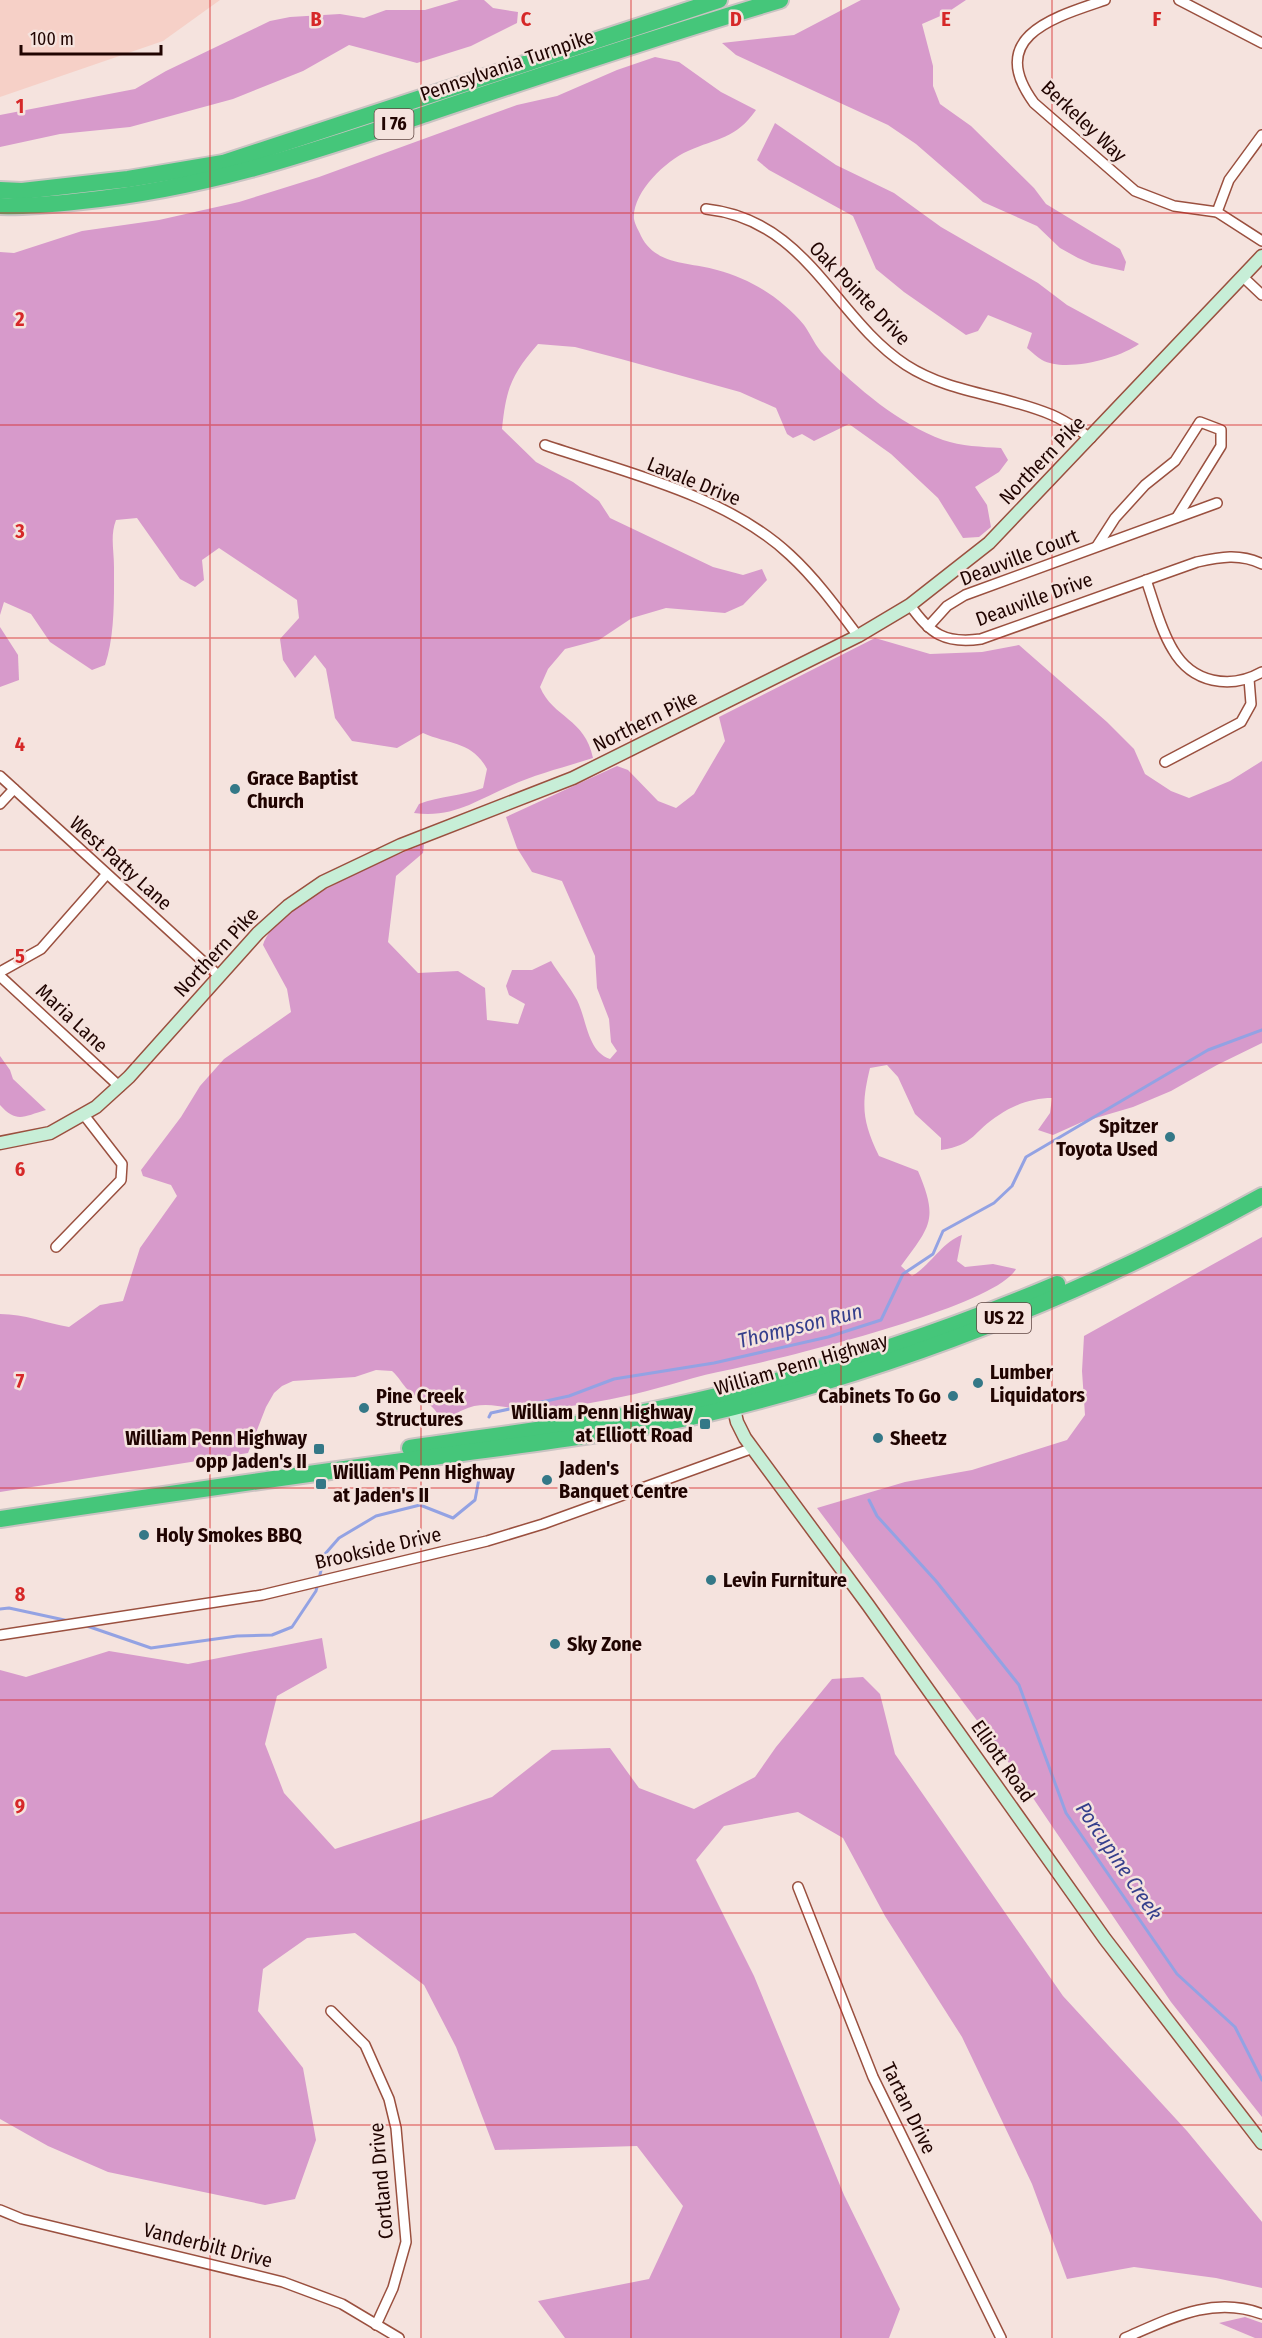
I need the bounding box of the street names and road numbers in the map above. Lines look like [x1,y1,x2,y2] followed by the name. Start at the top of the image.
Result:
[417,24,597,106] street label: Pennsylvania Turnpike
[1036,75,1132,167] street label: Berkeley Way
[374,109,414,139] road number: I 76
[804,236,916,350] street label: Oak Pointe Drive
[994,411,1090,509] street label: Northern Pike
[644,451,744,511] street label: Lavale Drive
[956,523,1082,591] street label: Deauville Court
[972,567,1096,631] street label: Deauville Drive
[589,685,701,757] street label: Northern Pike
[65,811,177,915] street label: West Patty Lane
[169,902,263,1002] street label: Northern Pike
[31,979,113,1057] street label: Maria Lane
[977,1303,1031,1333] road number: US 22
[711,1328,891,1400] street label: William Penn Highway
[313,1522,443,1574] street label: Brookside Drive
[966,1715,1040,1807] street label: Elliott Road
[877,2058,941,2158] street label: Tartan Drive
[364,2122,398,2240] street label: Cortland Drive
[141,2217,275,2273] street label: Vanderbilt Drive

